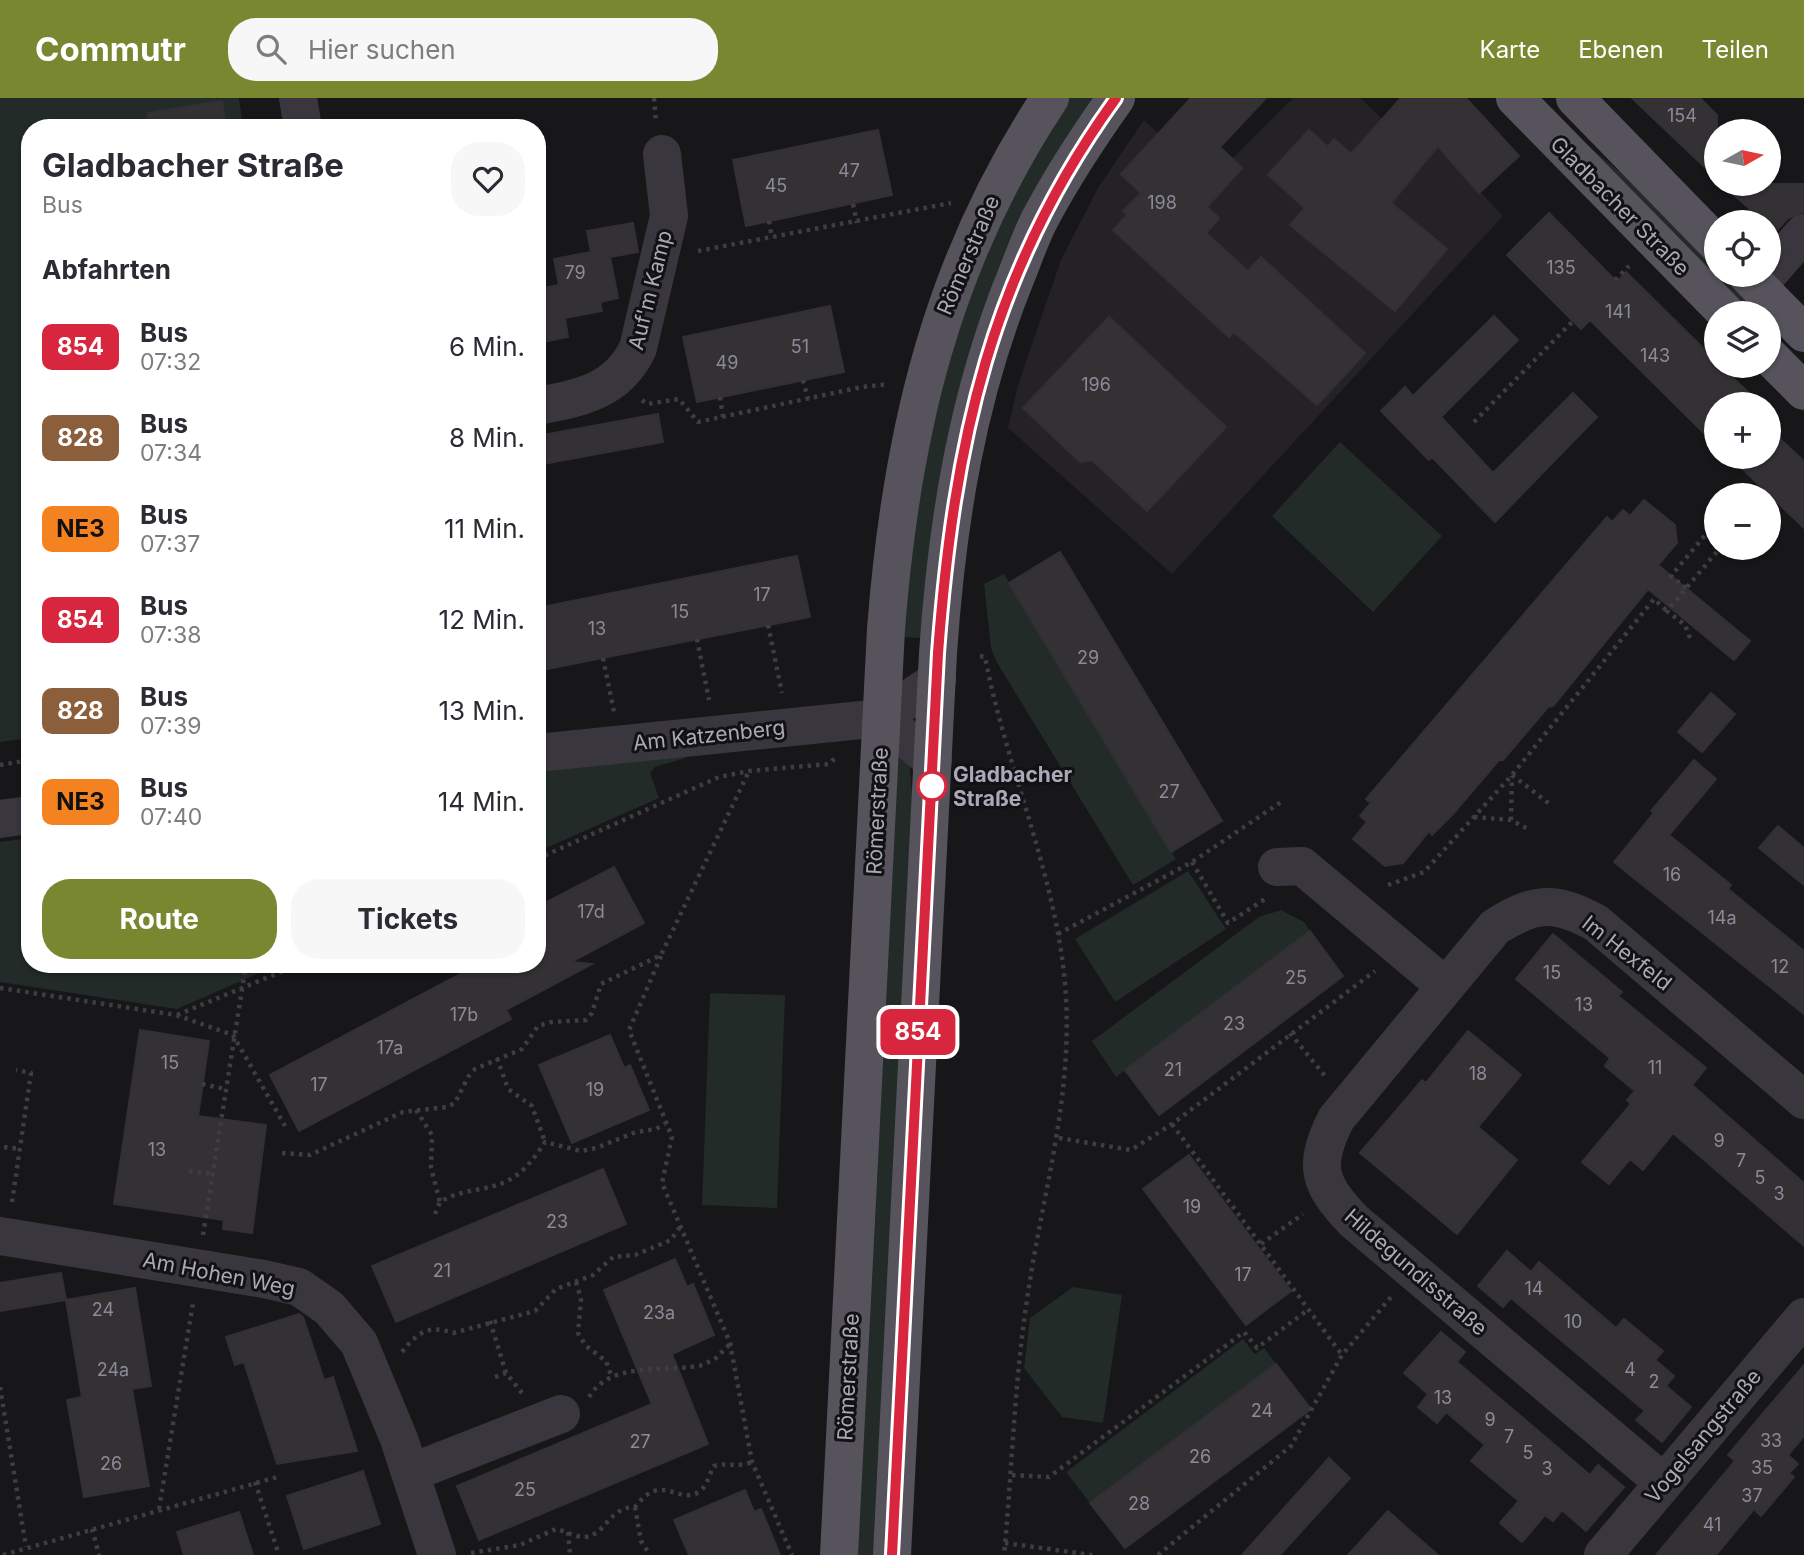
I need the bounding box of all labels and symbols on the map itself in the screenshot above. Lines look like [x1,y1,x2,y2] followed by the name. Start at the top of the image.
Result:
[1667,105,1697,126] house number: 154
[1704,119,1782,196] north arrow
[1545,131,1695,281] street label: Gladbacher Straße
[838,160,860,181] house number: 47
[765,175,787,196] house number: 45
[932,192,1004,318] street label: Römerstraße
[1147,192,1177,213] house number: 198
[623,228,677,352] street label: Auf'm Kamp
[1546,257,1576,278] house number: 135
[564,262,586,283] house number: 79
[1605,301,1631,322] house number: 141
[791,336,809,357] house number: 51
[1640,345,1670,366] house number: 143
[716,352,738,373] house number: 49
[1081,374,1111,395] house number: 196
[753,584,771,605] house number: 17
[671,601,689,622] house number: 15
[588,618,606,639] house number: 13
[1077,647,1099,668] house number: 29
[632,715,786,755] street label: Am Katzenberg
[861,747,893,875] street label: Römerstraße
[953,762,1072,811] place label: Gladbacher Straße
[917,771,947,801] marker: Gladbacher Straße
[1158,781,1180,802] house number: 27
[1663,864,1681,885] house number: 16
[577,901,605,922] house number: 17d
[1707,907,1737,928] house number: 14a
[1577,910,1677,996] street label: Im Hexfeld
[1771,956,1789,977] house number: 12
[1543,962,1561,983] house number: 15
[1285,967,1307,988] house number: 25
[1575,994,1593,1015] house number: 13
[450,1004,478,1025] house number: 17b
[878,1009,958,1055] line badge: 854
[1223,1013,1245,1034] house number: 23
[377,1037,403,1058] house number: 17a
[161,1052,179,1073] house number: 15
[1648,1057,1662,1078] house number: 11
[1164,1059,1182,1080] house number: 21
[1469,1063,1487,1084] house number: 18
[310,1074,328,1095] house number: 17
[586,1079,604,1100] house number: 19
[1713,1130,1725,1151] house number: 9
[148,1139,166,1160] house number: 13
[1736,1150,1746,1171] house number: 7
[1755,1167,1765,1188] house number: 5
[1773,1183,1785,1204] house number: 3
[1183,1196,1201,1217] house number: 19
[1340,1203,1492,1341] street label: Hildegundisstraße
[546,1211,568,1232] house number: 23
[141,1247,297,1301] street label: Am Hohen Weg
[433,1260,451,1281] house number: 21
[1234,1264,1252,1285] house number: 17
[1525,1278,1543,1299] house number: 14
[92,1299,114,1320] house number: 24
[643,1302,675,1323] house number: 23a
[1564,1311,1582,1332] house number: 10
[832,1313,864,1441] street label: Römerstraße
[97,1359,129,1380] house number: 24a
[1624,1359,1636,1380] house number: 4
[1640,1364,1766,1508] street label: Vogelsangstraße
[1649,1371,1659,1392] house number: 2
[1434,1387,1452,1408] house number: 13
[1251,1400,1273,1421] house number: 24
[1484,1409,1496,1430] house number: 9
[1504,1426,1514,1447] house number: 7
[1760,1430,1782,1451] house number: 33
[629,1431,651,1452] house number: 27
[1523,1442,1533,1463] house number: 5
[1189,1446,1211,1467] house number: 26
[100,1453,122,1474] house number: 26
[1751,1457,1773,1478] house number: 35
[1541,1458,1553,1479] house number: 3
[514,1479,536,1500] house number: 25
[1741,1485,1763,1506] house number: 37
[1128,1493,1150,1514] house number: 28
[1703,1514,1721,1535] house number: 41

